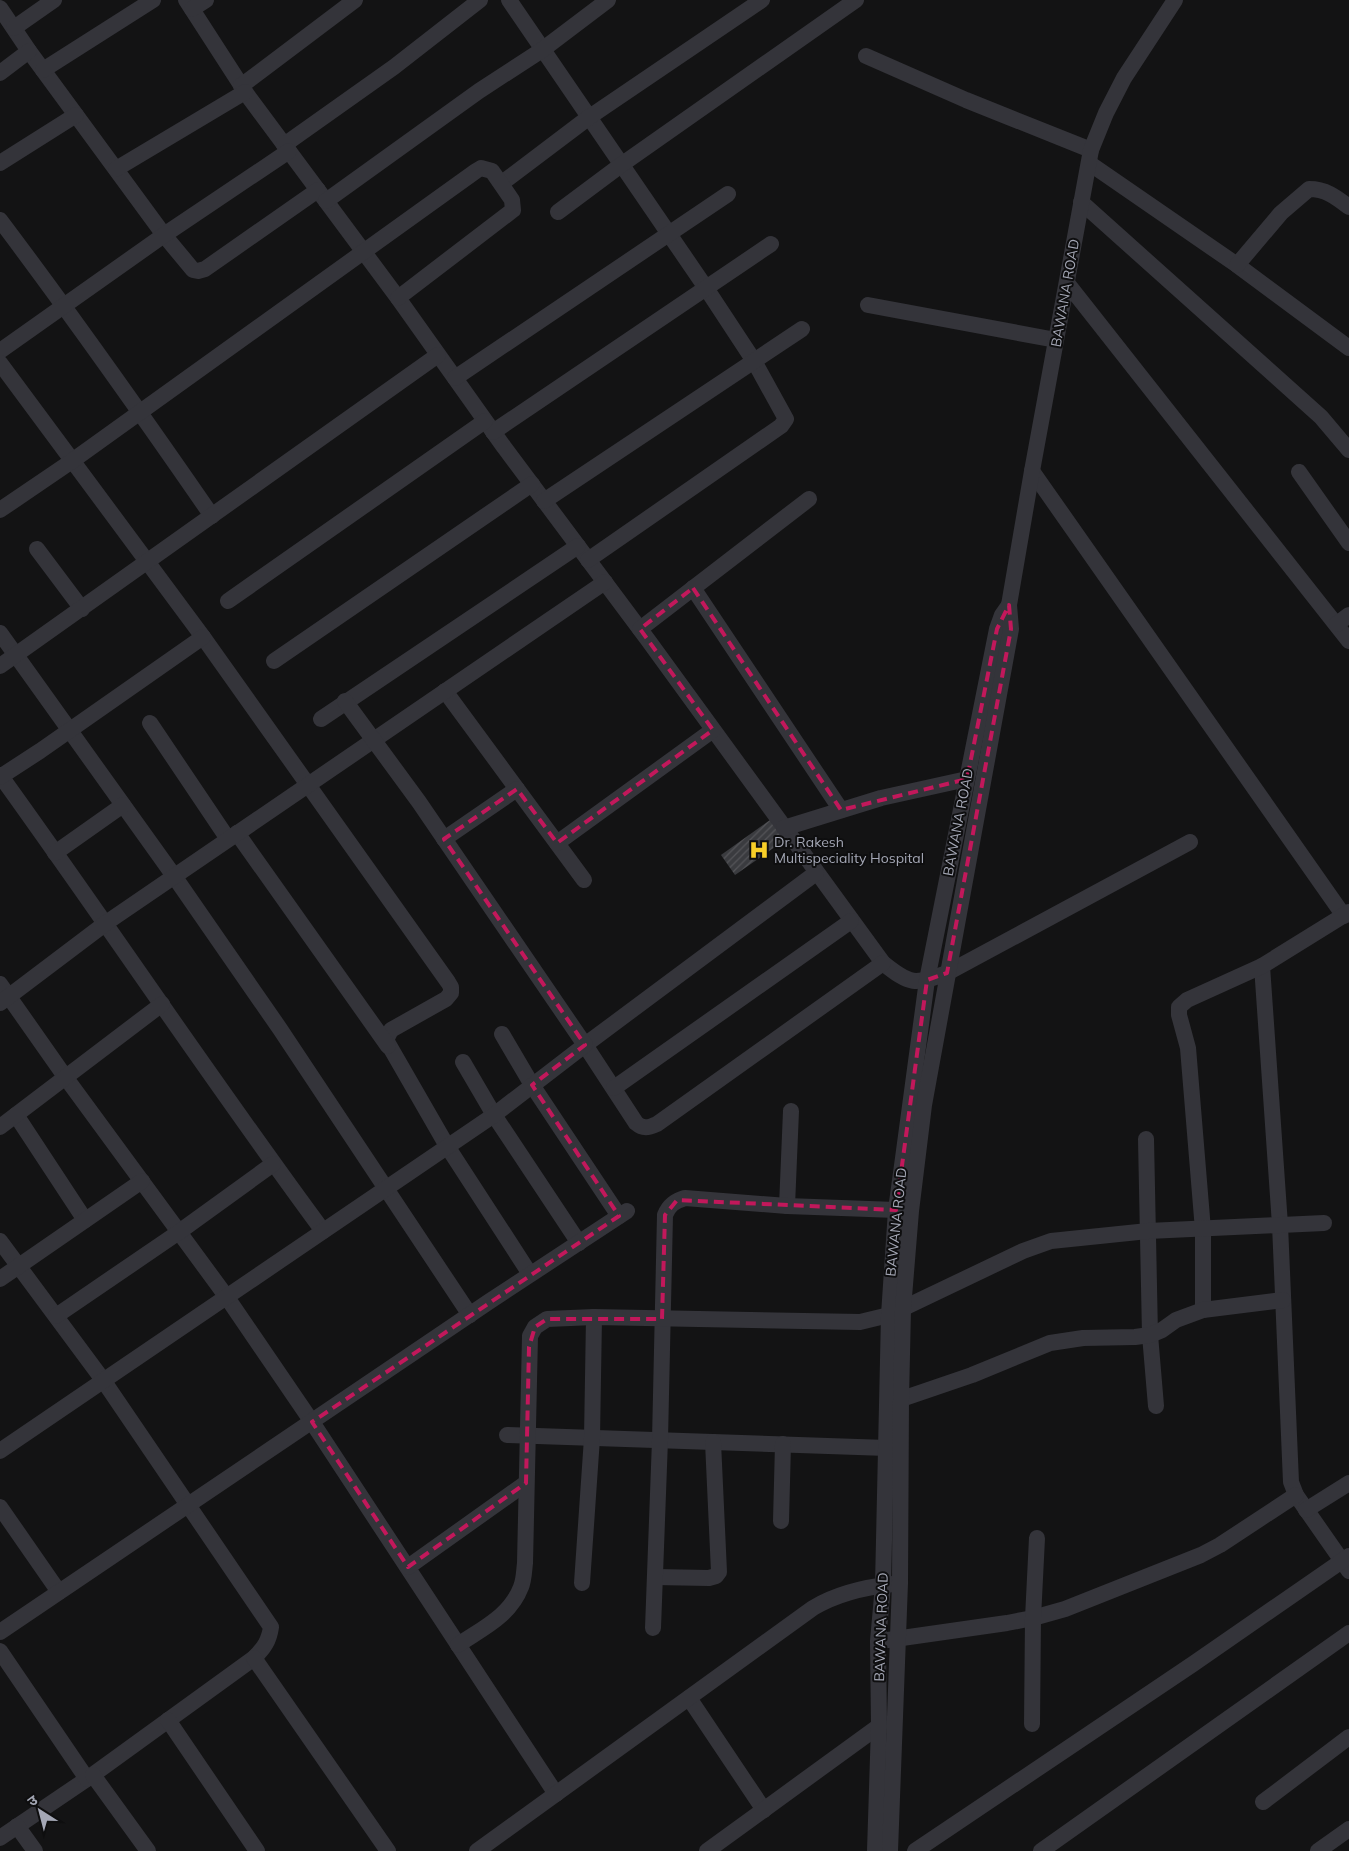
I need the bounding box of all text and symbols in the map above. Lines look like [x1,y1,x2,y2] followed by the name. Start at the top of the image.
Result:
[1047,238,1083,348] street label: BAWANA ROAD
[939,767,977,877] street label: BAWANA ROAD
[774,833,924,867] place label: Dr. Rakesh Multispeciality Hospital
[748,839,770,861] hospital icon: Dr. Rakesh Multispeciality Hospital
[881,1167,911,1277] street label: BAWANA ROAD
[870,1572,892,1682] street label: BAWANA ROAD
[15,1786,65,1836] north arrow
[24,1790,42,1810] text: उ

